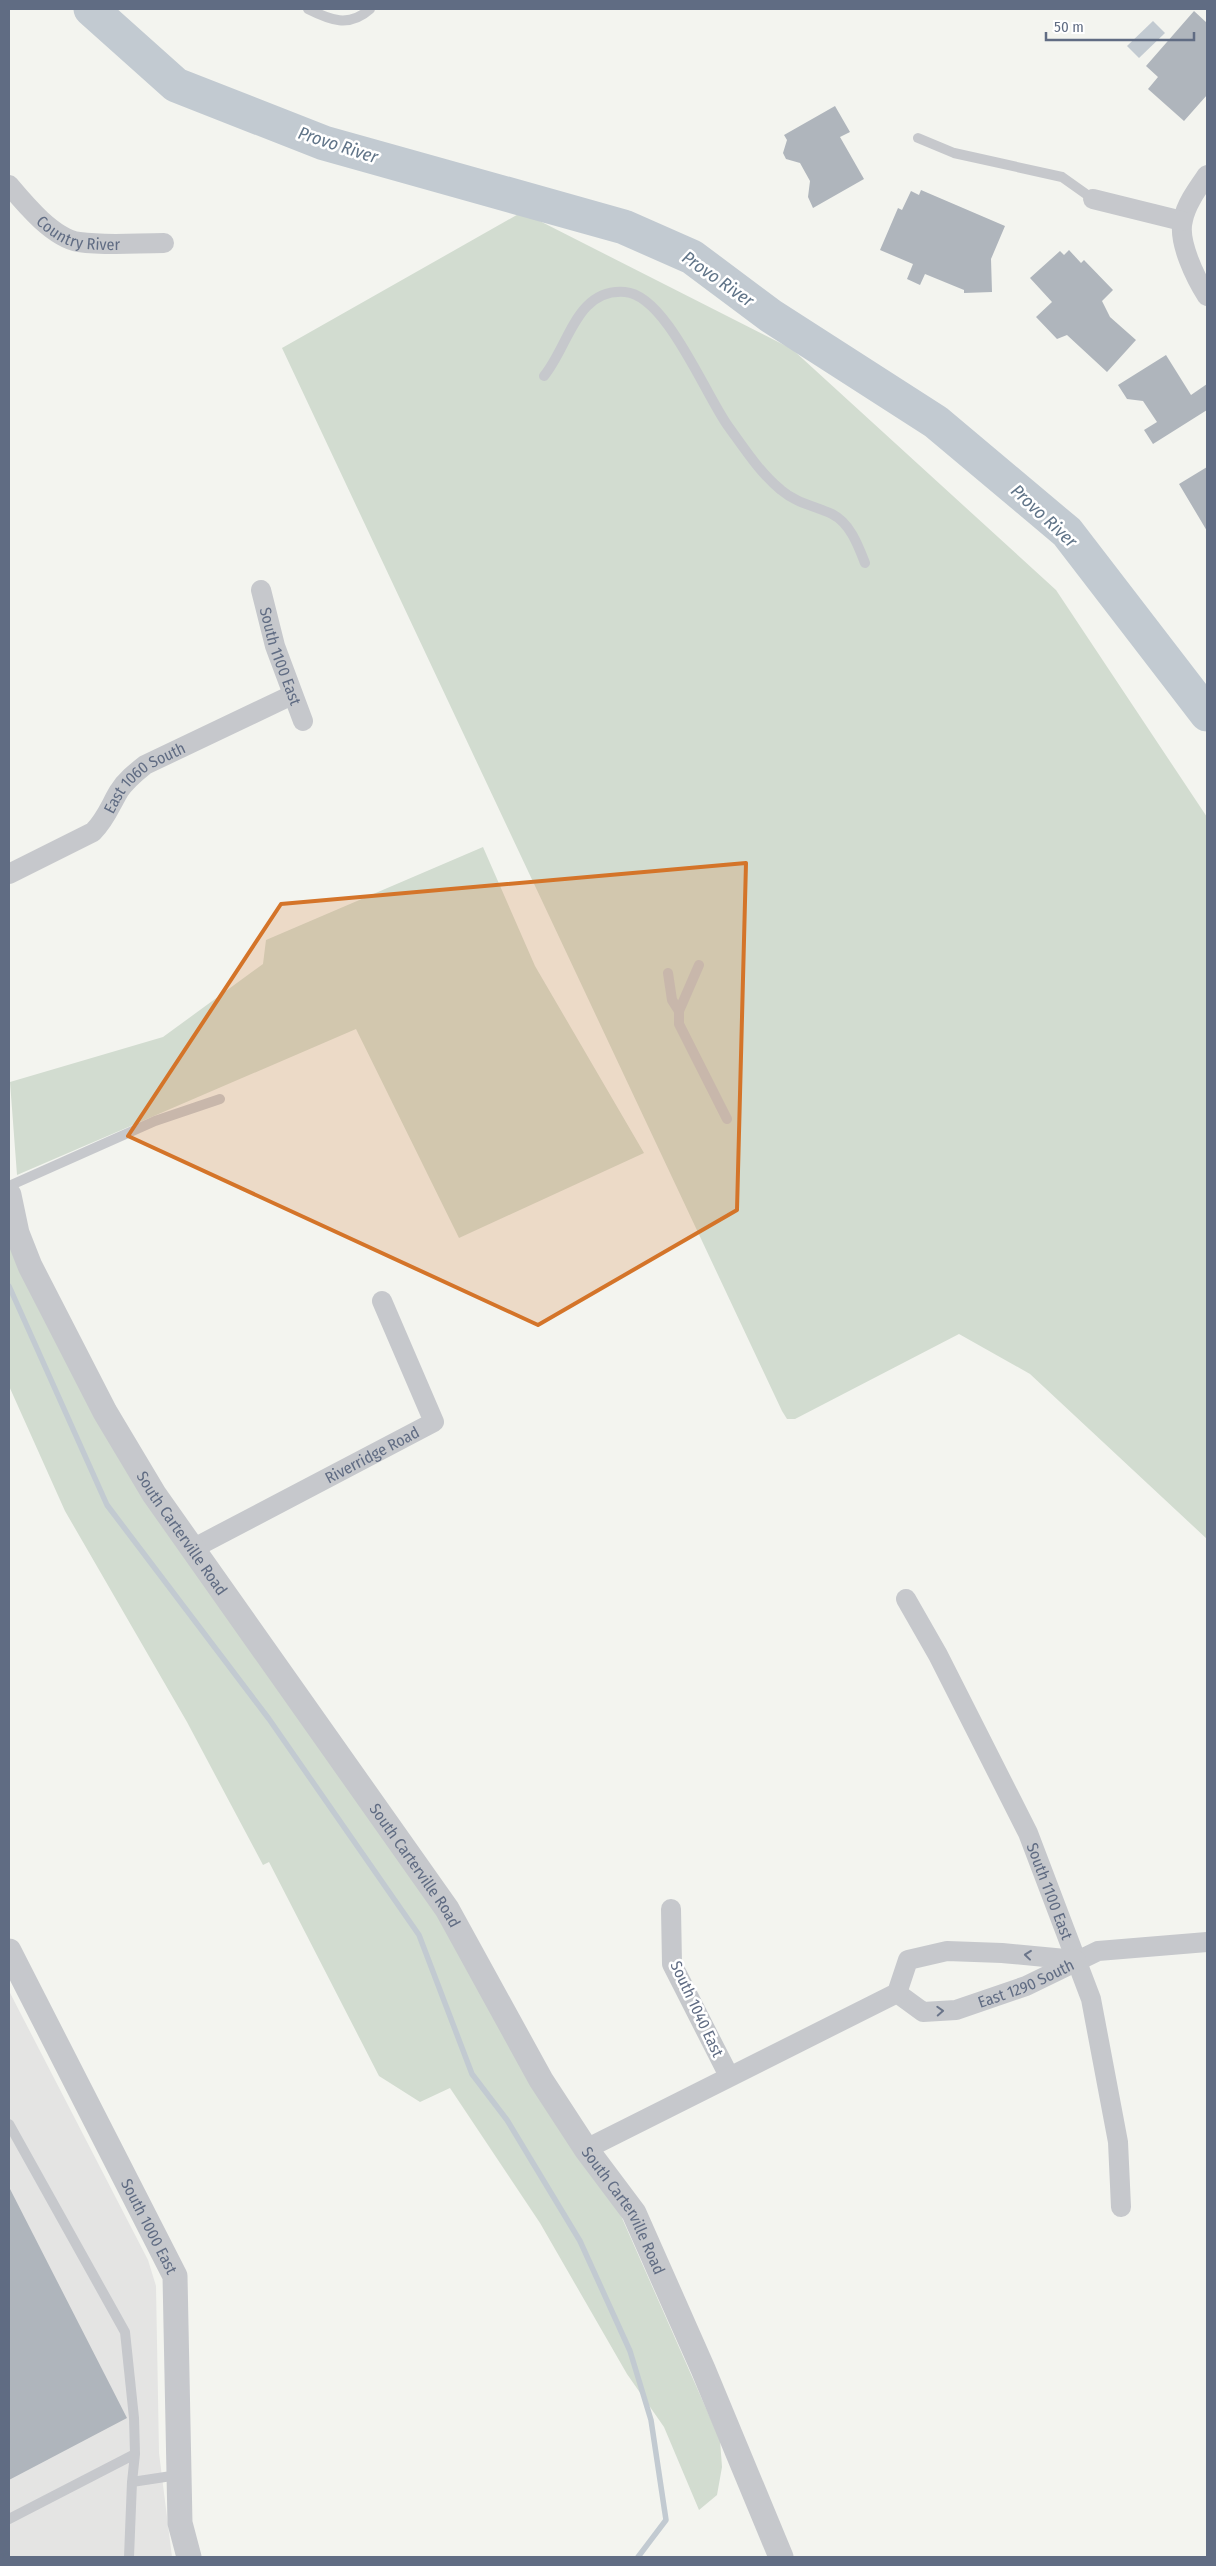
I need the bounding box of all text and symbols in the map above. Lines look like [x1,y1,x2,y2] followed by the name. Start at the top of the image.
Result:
[1046,10,1194,42] scale bar
[1054,18,1084,36] text: 50 m
[295,122,381,168] water label: Provo River
[33,211,121,254] street label: Country River
[678,246,759,312] water label: Provo River
[1006,480,1082,553] water label: Provo River
[256,605,306,708] street label: South 1100 East
[99,738,188,816] street label: East 1060 South
[322,1422,422,1487] street label: Riverridge Road
[133,1467,232,1599] street label: South Carterville Road
[366,1800,465,1930] street label: South Carterville Road
[1023,1840,1077,1943] street label: South 1100 East
[1023,1950,1031,1961] one-way arrow
[975,1955,1077,2011] street label: East 1290 South
[666,1958,728,2061] street label: South 1040 East
[936,2006,944,2016] one-way arrow
[578,2143,669,2277] street label: South Carterville Road
[117,2175,182,2278] street label: South 1000 East

